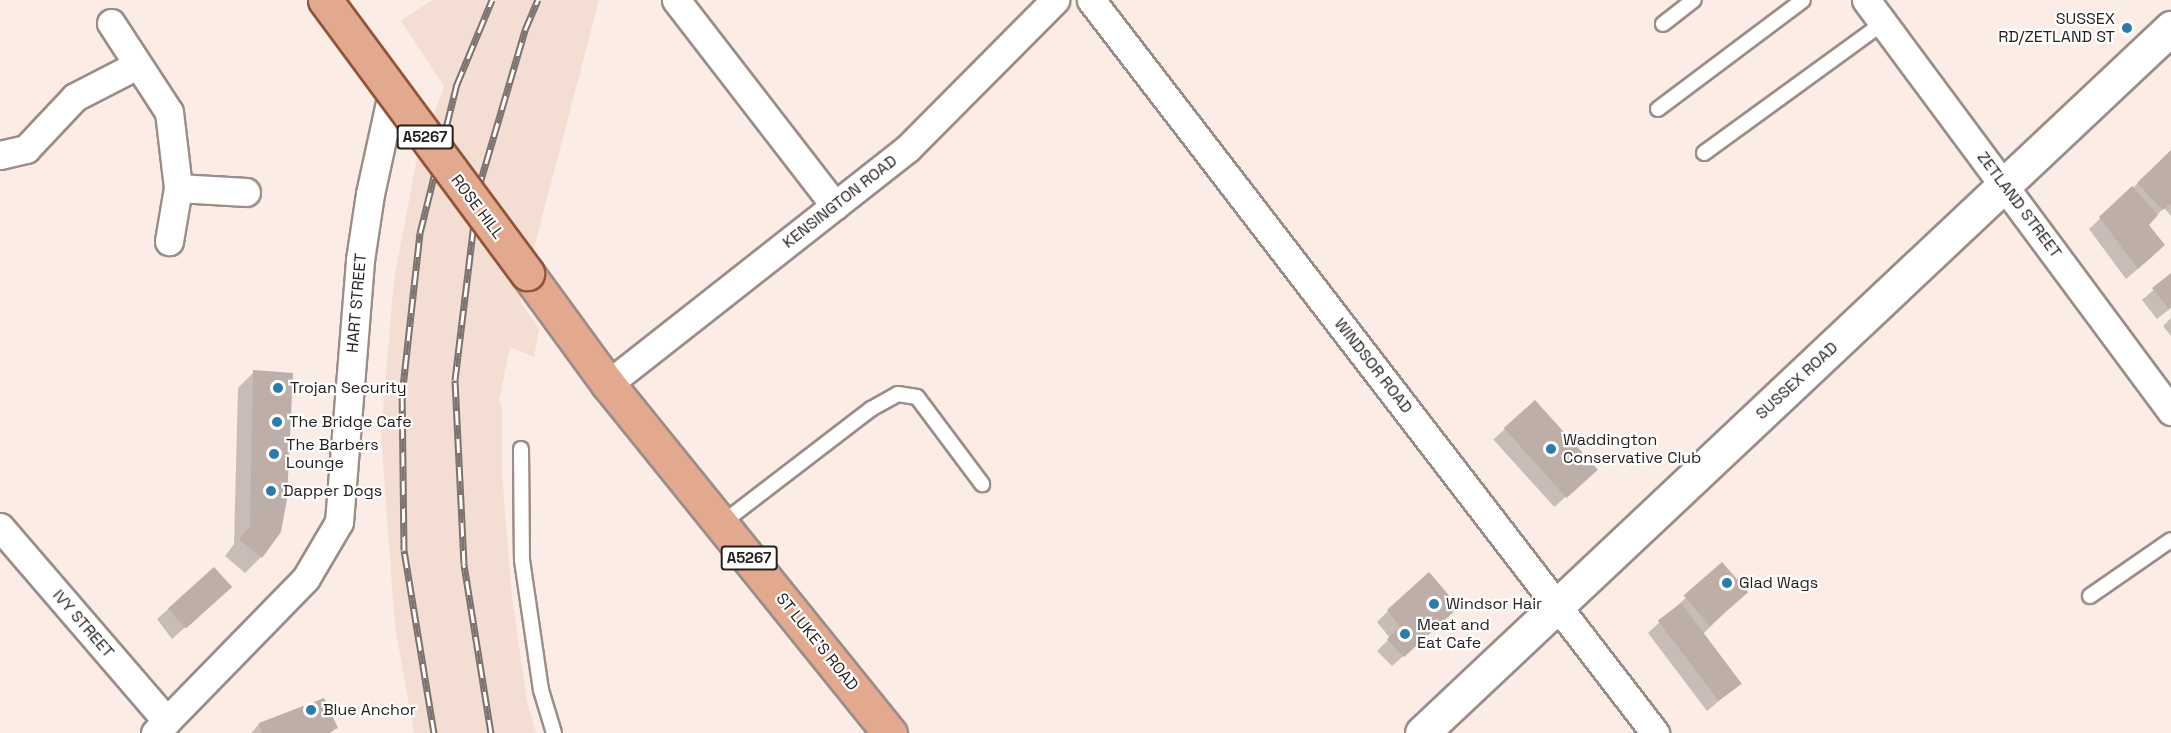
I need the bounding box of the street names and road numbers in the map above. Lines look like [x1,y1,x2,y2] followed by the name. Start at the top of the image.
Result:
[396,125,454,149] road number: A5267
[1973,148,2065,262] street label: ZETLAND STREET
[779,151,901,253] street label: KENSINGTON ROAD
[447,171,507,243] street label: ROSE HILL
[343,252,371,354] street label: HART STREET
[1330,315,1416,417] street label: WINDSOR ROAD
[1752,338,1842,424] street label: SUSSEX ROAD
[720,546,777,570] road number: A5267
[48,586,118,662] street label: IVY STREET
[772,589,862,695] street label: ST LUKE'S ROAD

